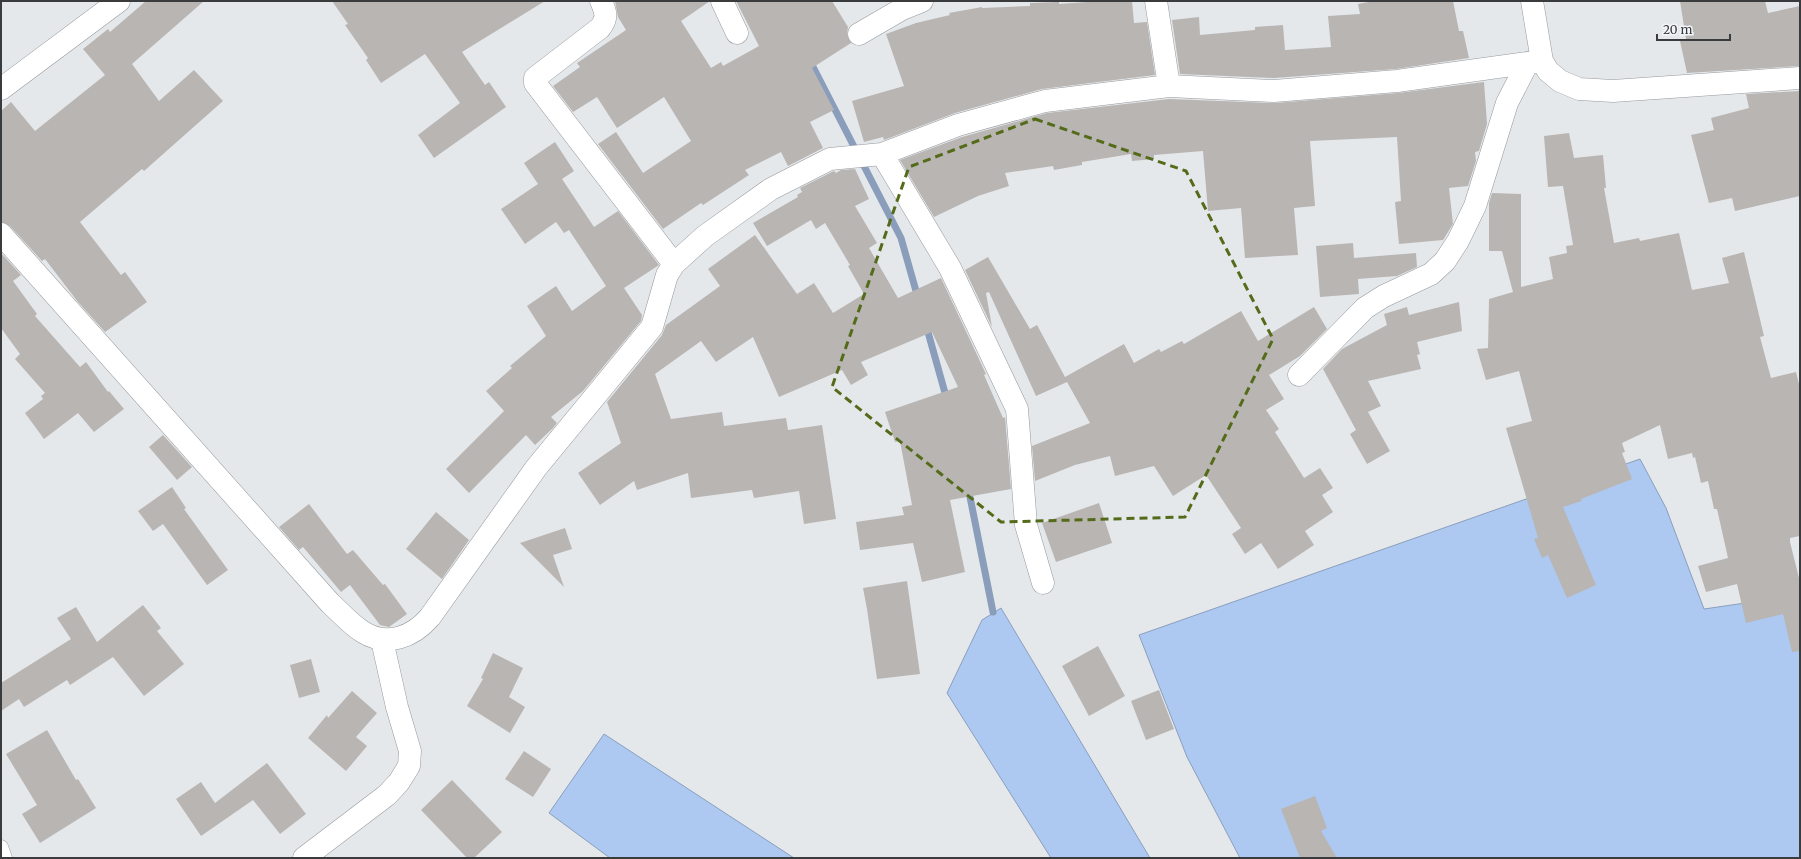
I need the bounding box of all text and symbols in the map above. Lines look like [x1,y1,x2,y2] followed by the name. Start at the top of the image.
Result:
[1657,16,1730,42] scale bar
[1663,22,1692,37] text: 20 m

